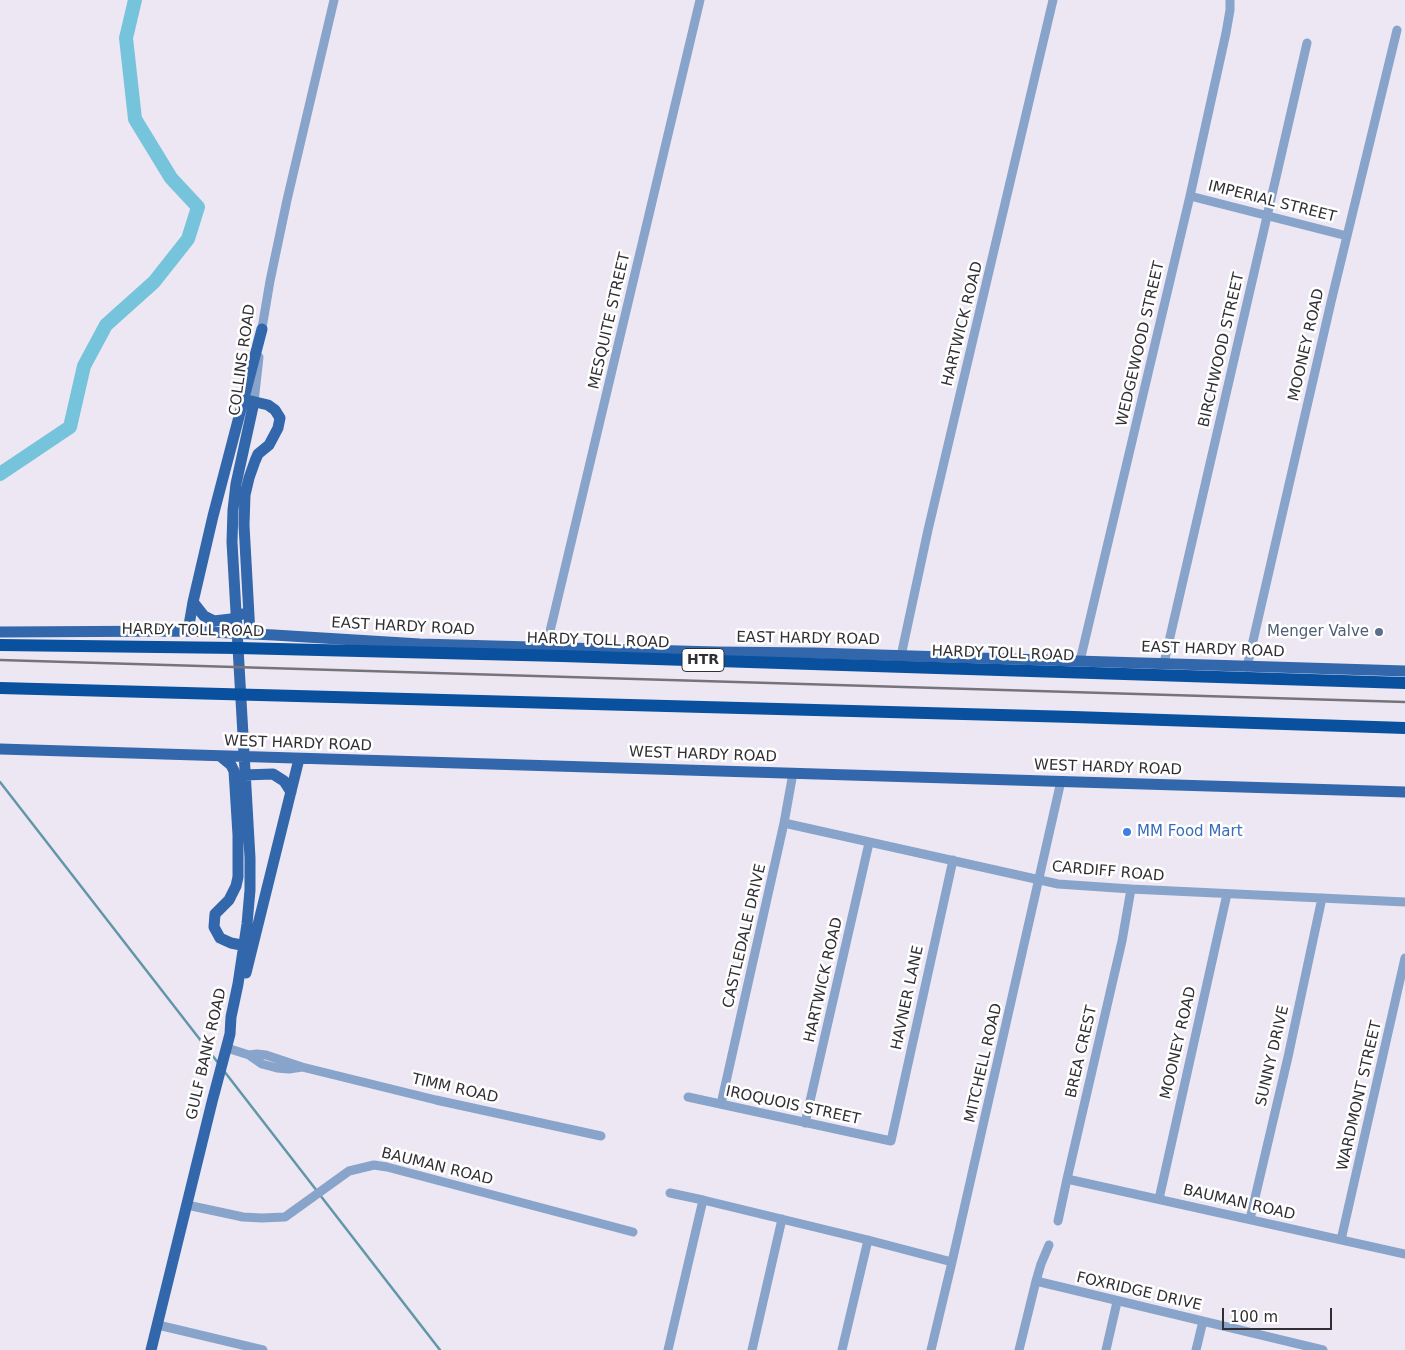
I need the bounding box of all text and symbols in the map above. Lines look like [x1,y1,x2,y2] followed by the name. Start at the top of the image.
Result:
[1206,177,1338,227] street label: IMPERIAL STREET
[586,251,634,391] street label: MESQUITE STREET
[939,260,987,388] street label: HARTWICK ROAD
[1113,260,1169,428] street label: WEDGEWOOD STREET
[1195,271,1249,429] street label: BIRCHWOOD STREET
[1285,287,1329,403] street label: MOONEY ROAD
[226,303,260,417] street label: COLLINS ROAD
[331,614,475,640] street label: EAST HARDY ROAD
[121,621,265,641] street label: HARDY TOLL ROAD
[1267,623,1369,641] place label: Menger Valve
[1373,626,1385,638] marker: Menger Valve
[736,629,880,649] street label: EAST HARDY ROAD
[526,630,670,652] street label: HARDY TOLL ROAD
[1141,638,1285,662] street label: EAST HARDY ROAD
[931,643,1075,665] street label: HARDY TOLL ROAD
[682,648,724,672] road number: HTR
[224,732,372,756] street label: WEST HARDY ROAD
[629,743,777,767] street label: WEST HARDY ROAD
[1034,756,1182,780] street label: WEST HARDY ROAD
[1137,823,1243,841] place label: MM Food Mart
[1121,826,1133,838] marker: MM Food Mart
[1051,858,1165,886] street label: CARDIFF ROAD
[720,862,770,1010] street label: CASTLEDALE DRIVE
[801,916,847,1044] street label: HARTWICK ROAD
[888,944,928,1052] street label: HAVNER LANE
[1157,985,1201,1101] street label: MOONEY ROAD
[183,986,231,1122] street label: GULF BANK ROAD
[961,1001,1007,1125] street label: MITCHELL ROAD
[1063,1004,1101,1100] street label: BREA CREST
[1253,1004,1293,1108] street label: SUNNY DRIVE
[1334,1019,1386,1173] street label: WARDMONT STREET
[410,1070,500,1108] street label: TIMM ROAD
[724,1083,862,1129] street label: IROQUOIS STREET
[379,1144,495,1190] street label: BAUMAN ROAD
[1181,1181,1297,1225] street label: BAUMAN ROAD
[1075,1269,1203,1315] street label: FOXRIDGE DRIVE
[1225,1298,1335,1330] scale bar
[1230,1308,1278,1326] text: 100 m

